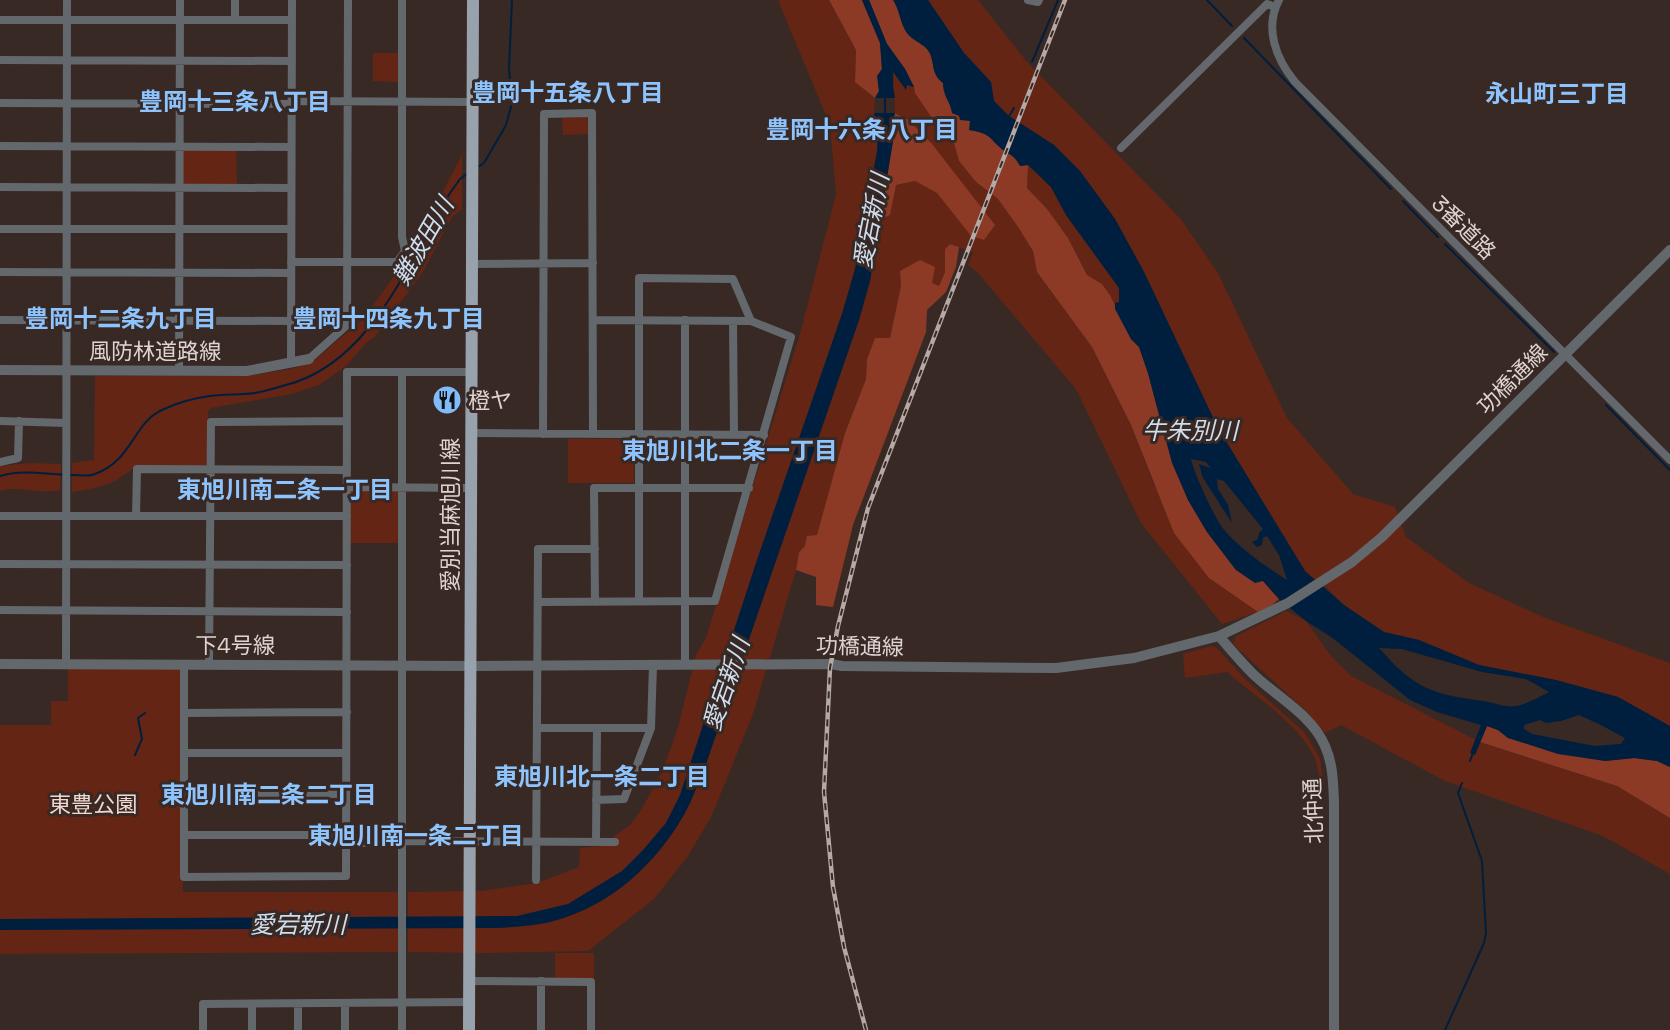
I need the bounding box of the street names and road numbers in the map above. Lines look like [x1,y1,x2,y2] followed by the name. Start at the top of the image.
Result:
[1426,189,1502,265] street label: 3番道路
[89,337,221,365] street label: 風防林道路線
[1471,338,1553,420] street label: 功橋通線
[436,438,464,592] street label: 愛別当麻旭川線
[195,631,275,659] street label: 下4号線
[816,631,904,661] street label: 功橋通線
[1298,778,1328,844] street label: 北仲通

